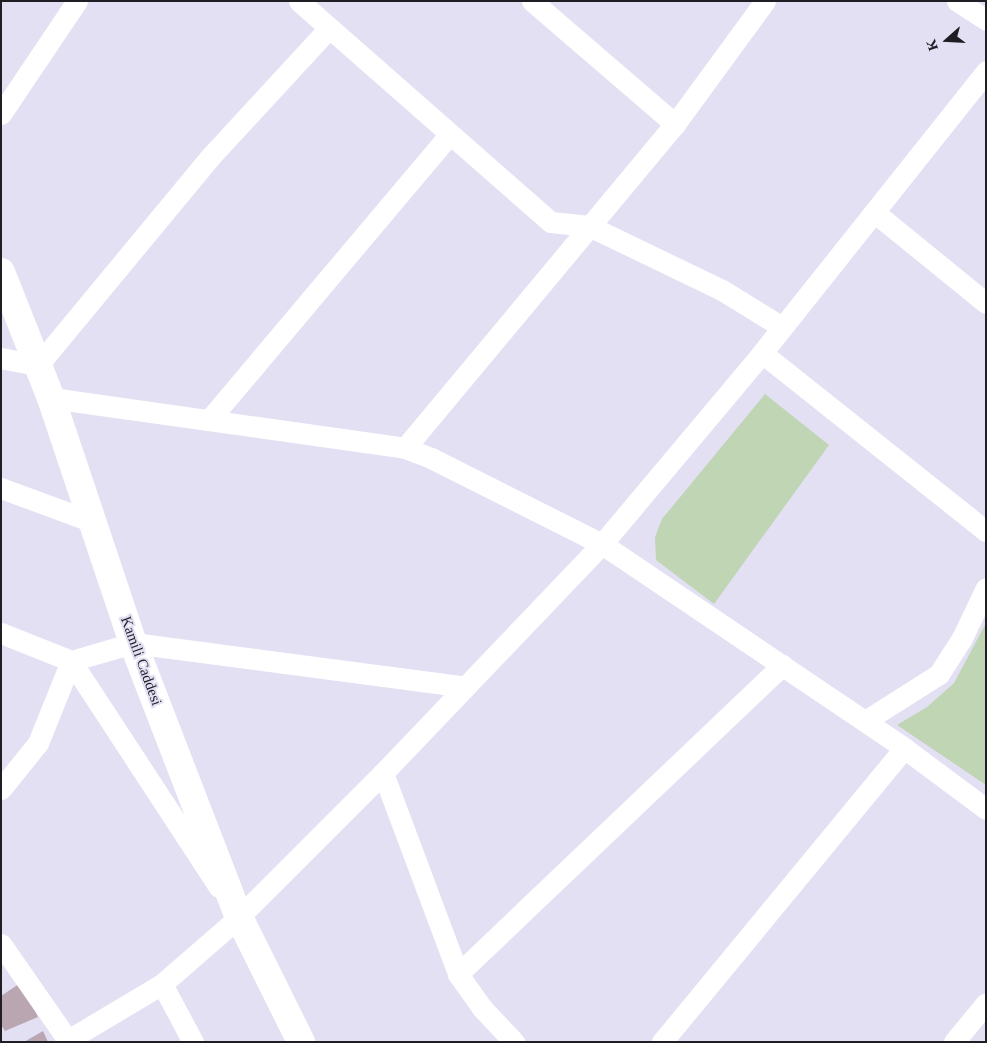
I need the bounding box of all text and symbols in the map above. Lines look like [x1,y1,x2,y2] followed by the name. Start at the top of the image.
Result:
[922,15,972,65] north arrow
[923,37,941,53] text: K
[117,614,165,708] street label: Kamili Caddesi

